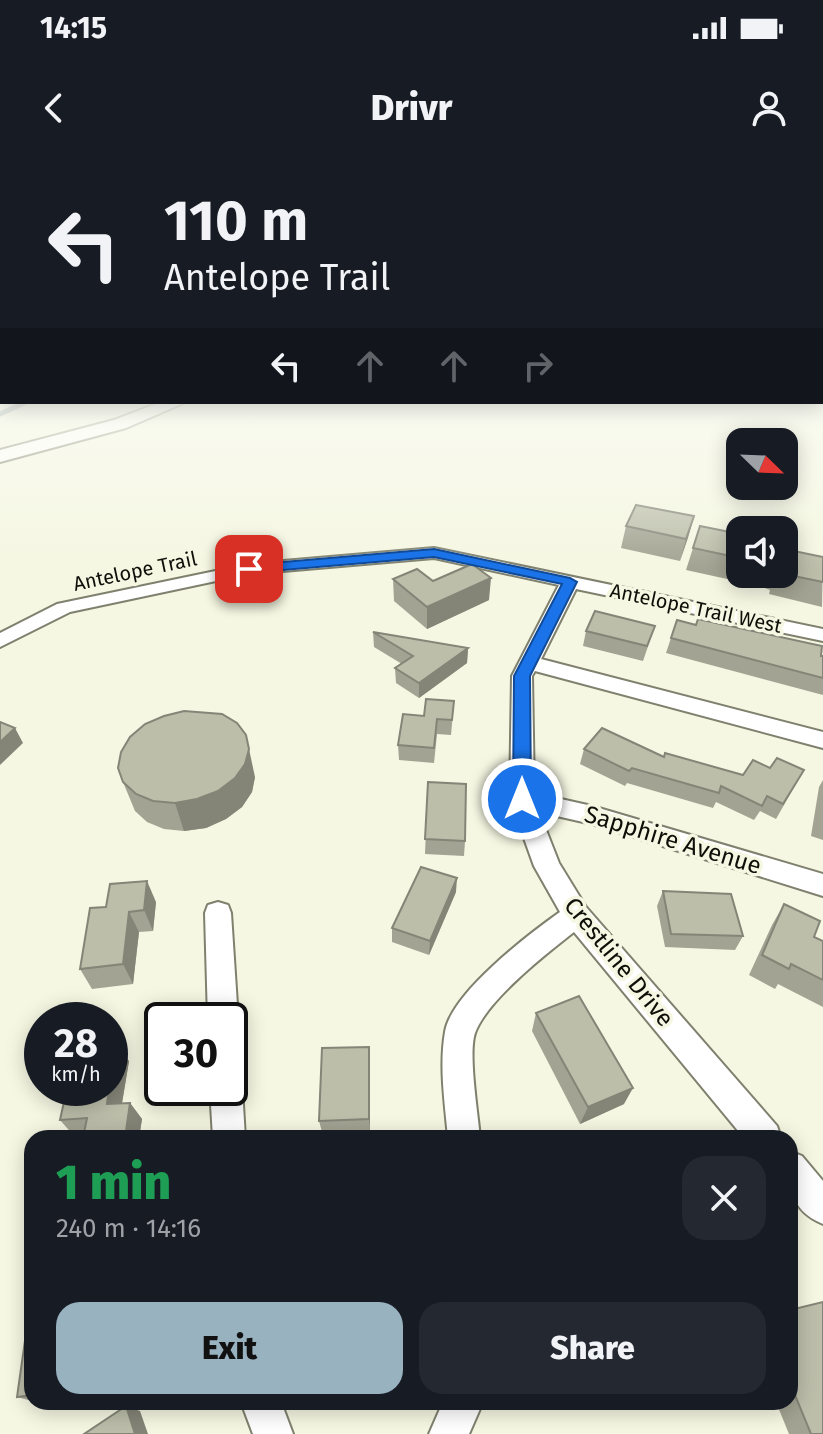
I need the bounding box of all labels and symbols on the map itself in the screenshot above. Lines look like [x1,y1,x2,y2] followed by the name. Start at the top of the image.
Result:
[726,428,798,500] north arrow
[215,535,283,603] pin
[71,546,199,596] street label: Antelope Trail
[608,578,785,638] street label: Antelope Trail West
[480,757,564,841] position arrow
[581,800,765,880] street label: Sapphire Avenue
[558,892,680,1032] street label: Crestline Drive
[144,1002,248,1106] speed limit sign: 30

